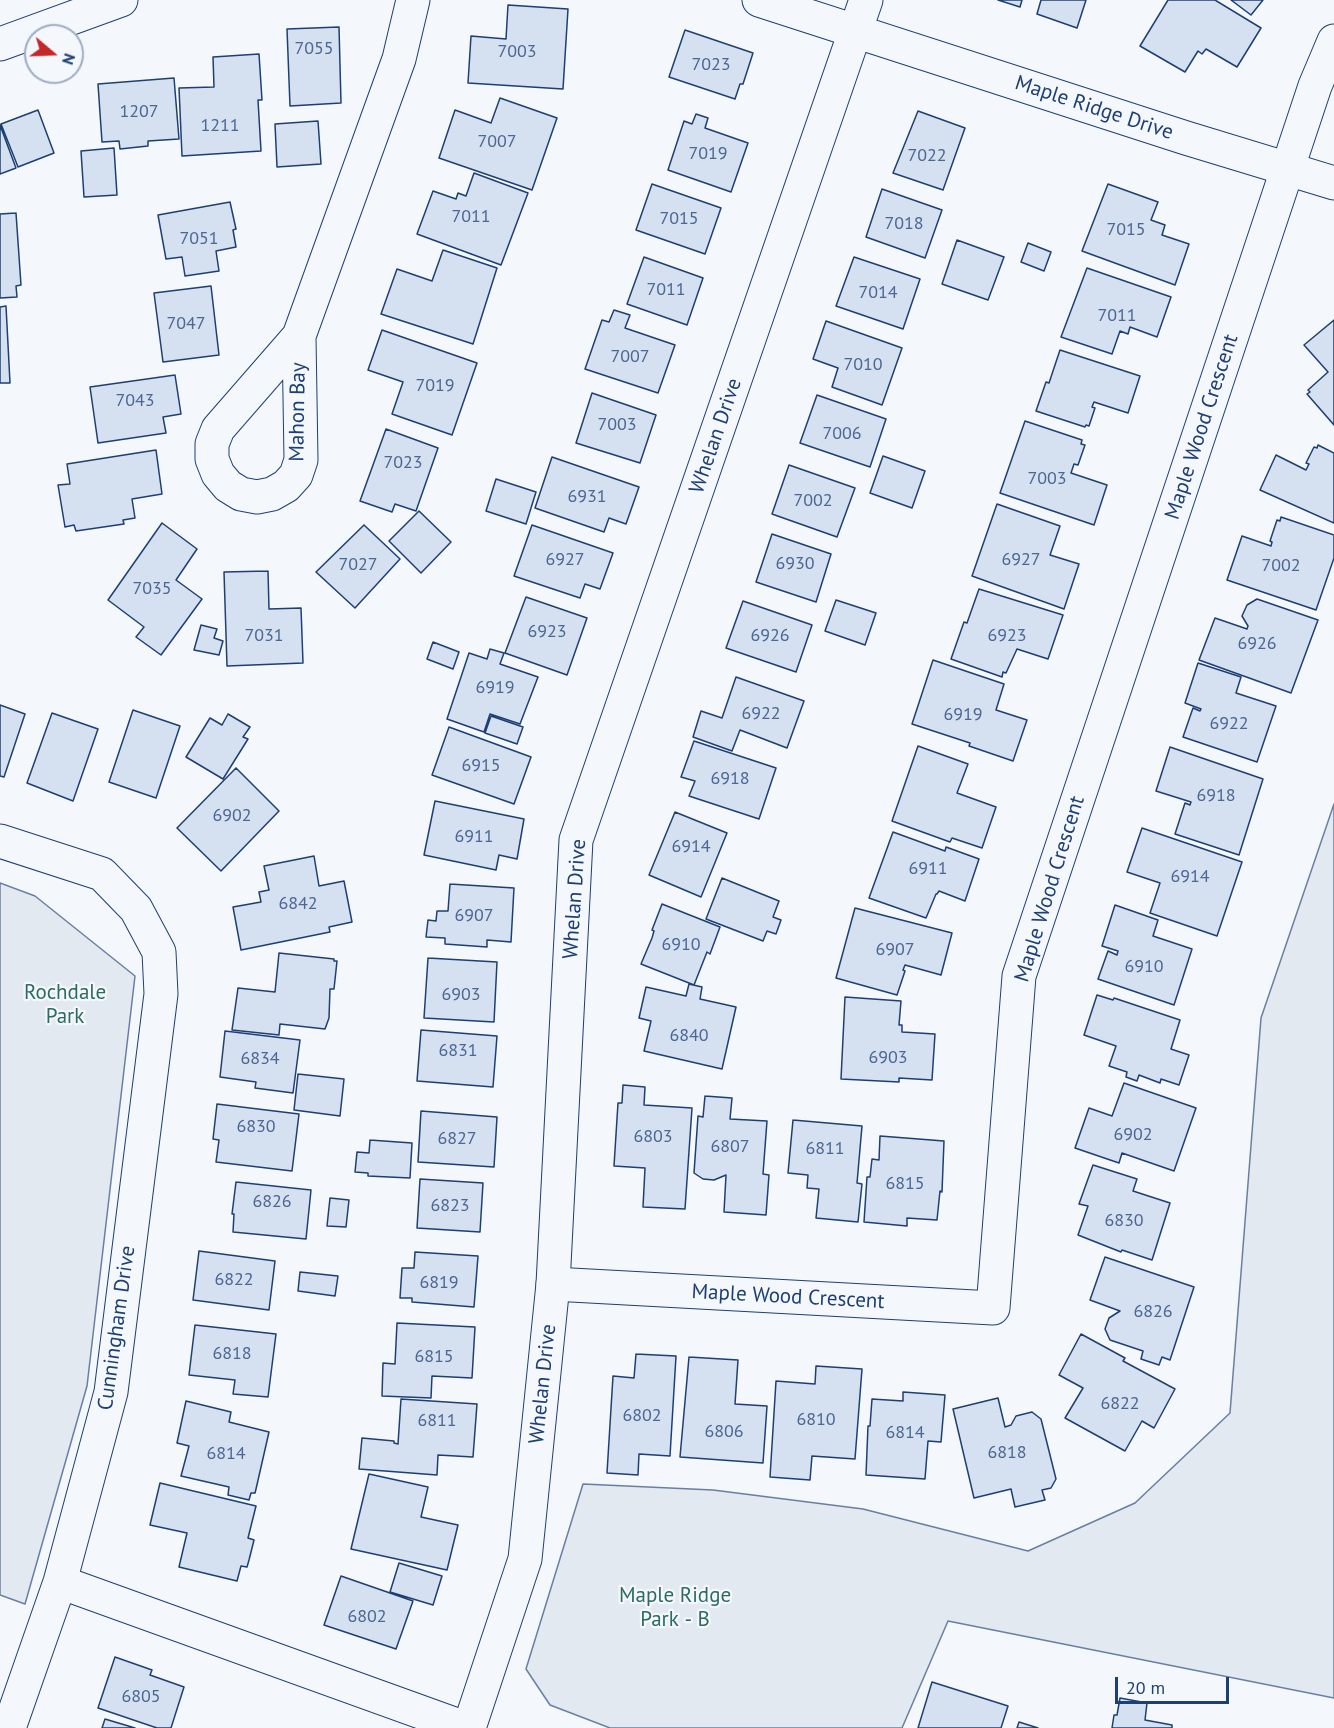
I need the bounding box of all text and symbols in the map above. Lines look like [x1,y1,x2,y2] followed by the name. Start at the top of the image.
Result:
[24,24,84,84] north arrow
[294,38,334,60] house number: 7055
[497,41,537,63] house number: 7003
[58,51,80,67] text: N
[691,54,731,76] house number: 7023
[1012,71,1176,145] street label: Maple Ridge Drive
[119,101,159,123] house number: 1207
[200,115,240,137] house number: 1211
[477,131,517,153] house number: 7007
[688,143,728,165] house number: 7019
[907,145,947,167] house number: 7022
[451,206,491,228] house number: 7011
[659,208,699,230] house number: 7015
[884,213,924,235] house number: 7018
[1106,219,1146,241] house number: 7015
[179,228,219,250] house number: 7051
[646,279,686,301] house number: 7011
[858,282,898,304] house number: 7014
[1097,305,1137,327] house number: 7011
[166,313,206,335] house number: 7047
[1160,331,1244,523] street label: Maple Wood Crescent
[610,346,650,368] house number: 7007
[843,354,883,376] house number: 7010
[285,362,311,462] street label: Mahon Bay
[415,375,455,397] house number: 7019
[685,375,747,497] street label: Whelan Drive
[115,390,155,412] house number: 7043
[597,414,637,436] house number: 7003
[822,423,862,445] house number: 7006
[383,452,423,474] house number: 7023
[1027,468,1067,490] house number: 7003
[567,486,607,508] house number: 6931
[793,490,833,512] house number: 7002
[545,549,585,571] house number: 6927
[1001,549,1041,571] house number: 6927
[775,553,815,575] house number: 6930
[338,554,378,576] house number: 7027
[1261,555,1301,577] house number: 7002
[132,578,172,600] house number: 7035
[527,621,567,643] house number: 6923
[244,625,284,647] house number: 7031
[750,625,790,647] house number: 6926
[987,625,1027,647] house number: 6923
[1237,633,1277,655] house number: 6926
[475,677,515,699] house number: 6919
[741,703,781,725] house number: 6922
[943,704,983,726] house number: 6919
[1209,713,1249,735] house number: 6922
[461,755,501,777] house number: 6915
[710,768,750,790] house number: 6918
[1196,785,1236,807] house number: 6918
[1010,793,1090,985] street label: Maple Wood Crescent
[212,805,252,827] house number: 6902
[454,826,494,848] house number: 6911
[671,836,711,858] house number: 6914
[558,838,592,960] street label: Whelan Drive
[908,858,948,880] house number: 6911
[1170,866,1210,888] house number: 6914
[278,893,318,915] house number: 6842
[454,905,494,927] house number: 6907
[661,934,701,956] house number: 6910
[875,939,915,961] house number: 6907
[1124,956,1164,978] house number: 6910
[24,980,106,1030] park label: Rochdale Park
[441,984,481,1006] house number: 6903
[669,1025,709,1047] house number: 6840
[438,1040,478,1062] house number: 6831
[868,1047,908,1069] house number: 6903
[240,1048,280,1070] house number: 6834
[236,1116,276,1138] house number: 6830
[1113,1124,1153,1146] house number: 6902
[633,1126,673,1148] house number: 6803
[437,1128,477,1150] house number: 6827
[710,1136,750,1158] house number: 6807
[805,1138,845,1160] house number: 6811
[885,1173,925,1195] house number: 6815
[252,1191,292,1213] house number: 6826
[430,1195,470,1217] house number: 6823
[1104,1210,1144,1232] house number: 6830
[93,1244,141,1412] street label: Cunningham Drive
[214,1269,254,1291] house number: 6822
[419,1272,459,1294] house number: 6819
[691,1279,885,1315] street label: Maple Wood Crescent
[1133,1301,1173,1323] house number: 6826
[524,1323,562,1445] street label: Whelan Drive
[212,1343,252,1365] house number: 6818
[414,1346,454,1368] house number: 6815
[1100,1393,1140,1415] house number: 6822
[622,1405,662,1427] house number: 6802
[796,1409,836,1431] house number: 6810
[417,1410,457,1432] house number: 6811
[704,1421,744,1443] house number: 6806
[885,1422,925,1444] house number: 6814
[987,1442,1027,1464] house number: 6818
[206,1443,246,1465] house number: 6814
[619,1583,731,1633] park label: Maple Ridge Park - B
[347,1606,387,1628] house number: 6802
[1118,1665,1232,1703] scale bar
[1126,1676,1165,1699] text: 20 m
[121,1686,161,1708] house number: 6805

